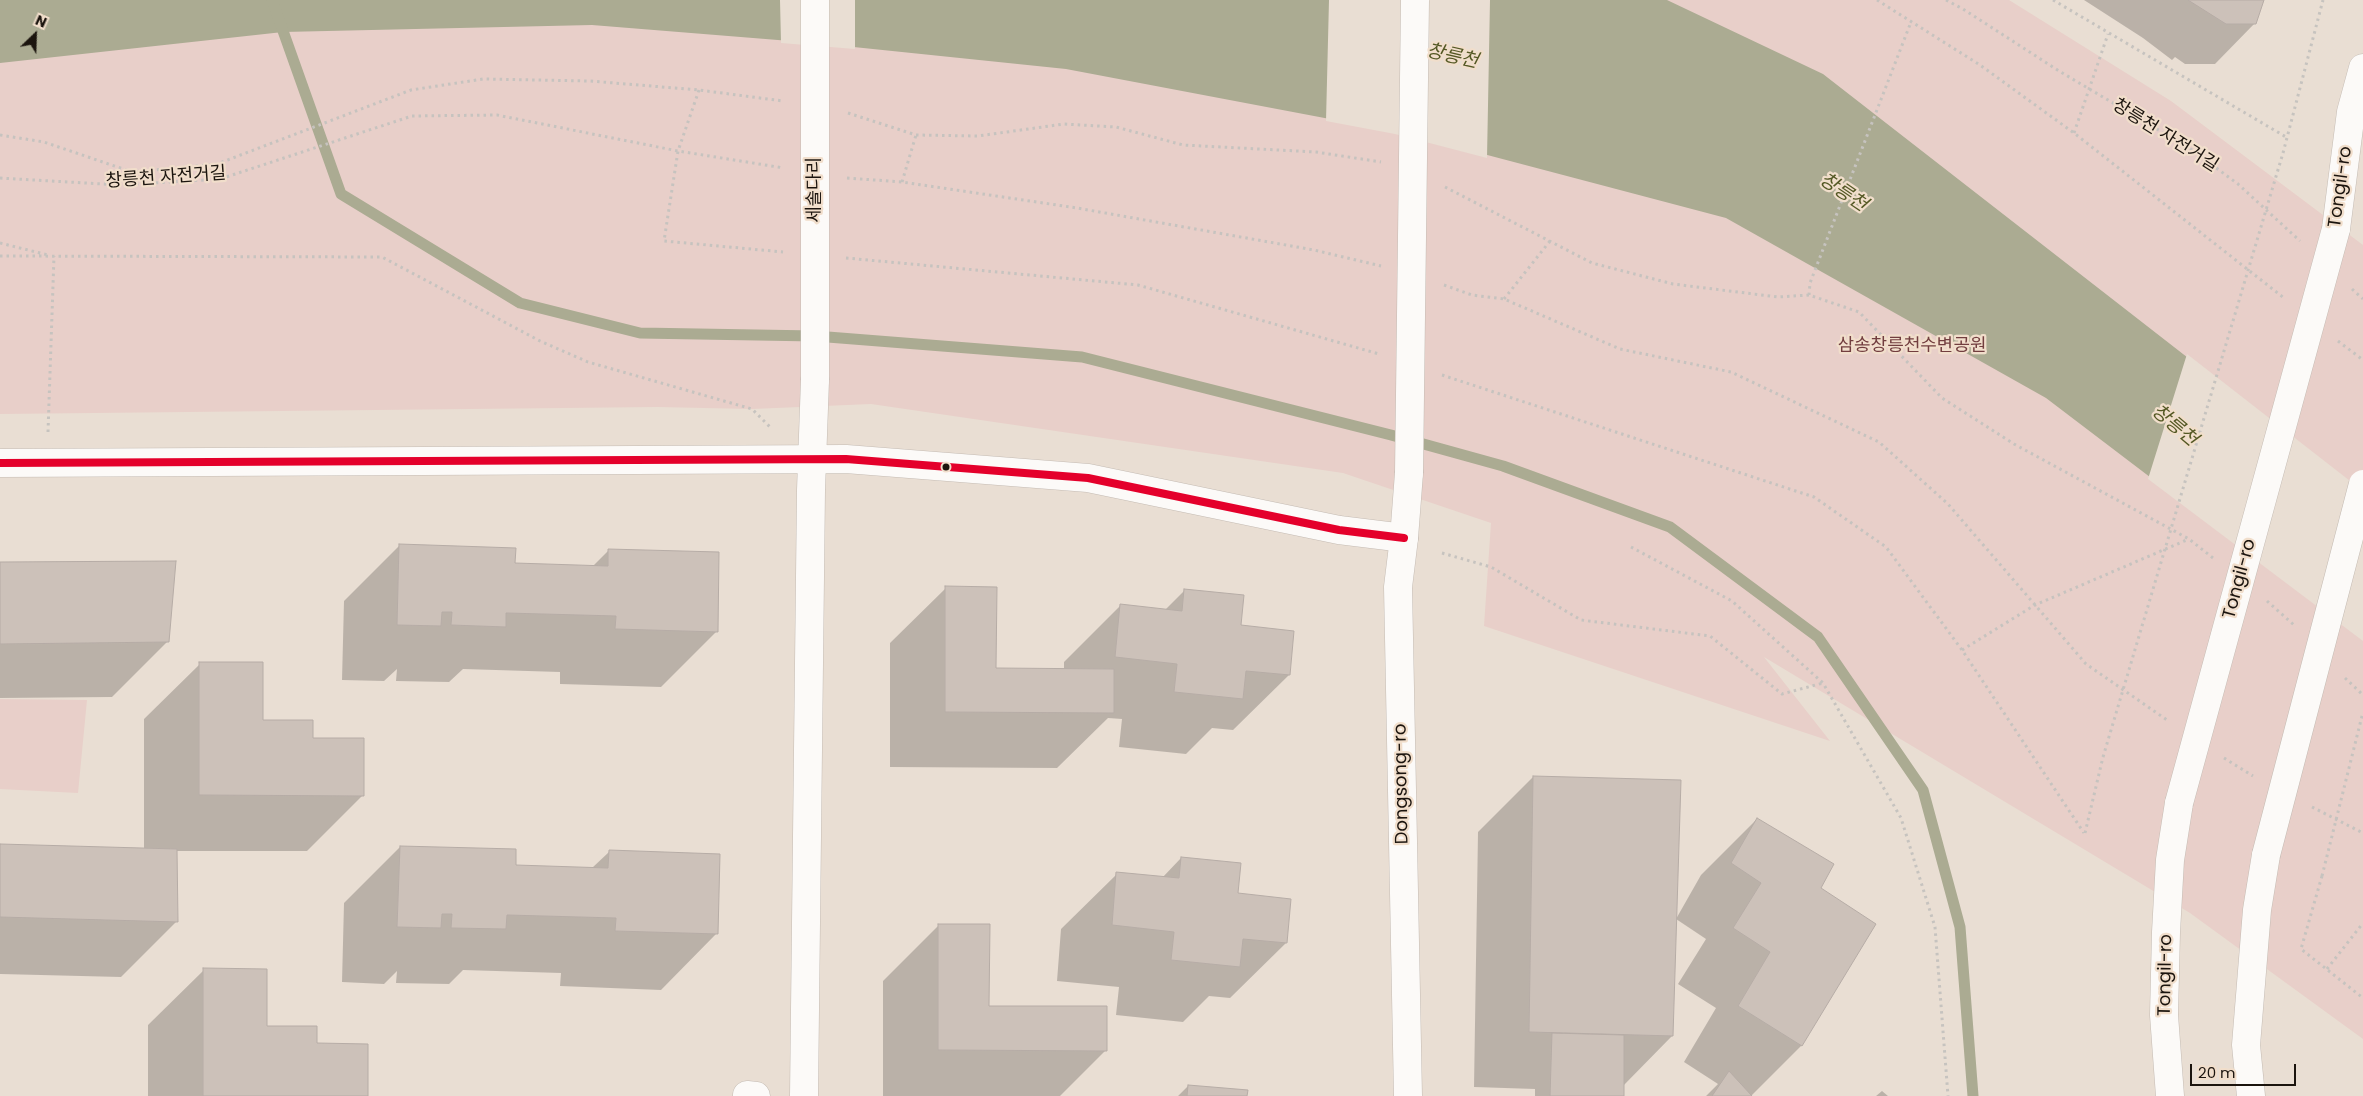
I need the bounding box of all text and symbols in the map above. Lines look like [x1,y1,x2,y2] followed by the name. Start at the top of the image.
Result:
[10,10,60,60] north arrow
[32,10,50,33] text: N
[1424,40,1480,74] water label: 창릉천
[2108,95,2222,177] street label: 창릉천 자전거길
[2325,145,2357,229] street label: Tongil-ro
[804,157,826,223] street label: 세솔다리
[105,163,227,193] street label: 창릉천 자전거길
[1815,169,1871,217] water label: 창릉천
[1837,335,1987,357] park label: 삼송창릉천수변공원
[2147,400,2201,452] water label: 창릉천
[941,462,951,472] unlabelled marker
[2219,537,2261,621] street label: Tongil-ro
[1390,723,1414,845] street label: Dongsong-ro
[2154,934,2178,1016] street label: Tongil-ro
[2193,1054,2299,1086] scale bar
[2198,1062,2236,1083] text: 20 m

